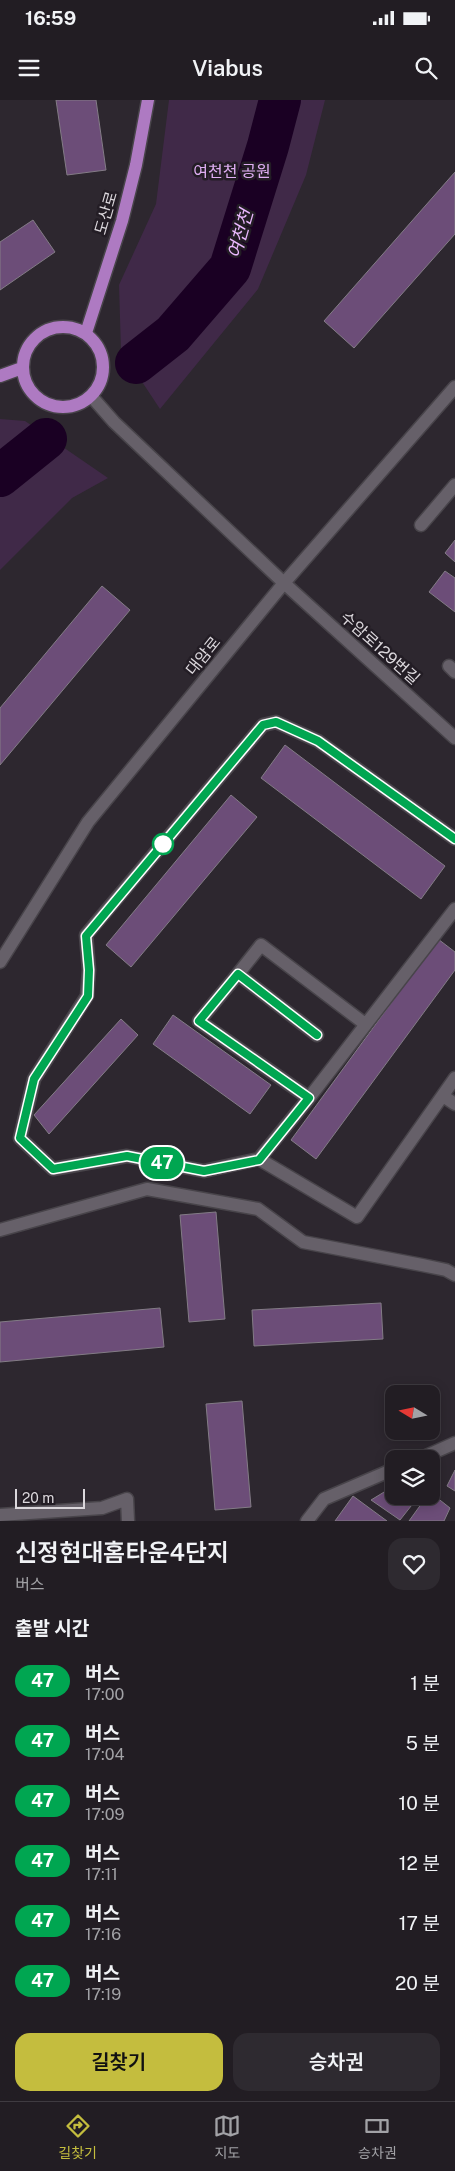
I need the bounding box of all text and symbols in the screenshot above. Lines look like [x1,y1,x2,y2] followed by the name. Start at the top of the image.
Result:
[25,7,76,29] text: 16:59
[15,54,43,82] icon: menu
[412,54,440,82] icon: search
[192,55,263,81] text: Viabus
[193,162,271,181] park label: 여천천 공원
[91,189,121,237] street label: 도산로
[223,205,258,261] water label: 여천천
[337,608,423,688] street label: 수암로129번길
[182,633,224,679] street label: 대암로
[152,833,174,855] unlabelled marker
[140,1147,184,1179] line badge: 47
[150,1152,174,1173] text: 47
[385,1385,440,1440] north arrow
[385,1385,440,1505] map controls
[385,1450,440,1505] button: layers
[15,1486,85,1509] scale bar
[22,1490,54,1506] text: 20 m
[15,1538,229,1566] text: 신정현대홈타운4단지
[388,1538,440,1590] button: heart
[15,1575,44,1594] text: 버스
[15,1617,89,1639] text: 출발 시간
[85,1662,120,1684] text: 버스
[31,1670,54,1691] text: 47
[410,1672,440,1694] text: 1 분
[85,1685,124,1704] text: 17:00
[85,1722,120,1744] text: 버스
[31,1730,54,1751] text: 47
[406,1732,440,1754] text: 5 분
[85,1745,125,1764] text: 17:04
[85,1782,120,1804] text: 버스
[31,1790,54,1811] text: 47
[399,1792,440,1814] text: 10 분
[85,1805,124,1824] text: 17:09
[85,1842,120,1864] text: 버스
[31,1850,54,1871] text: 47
[399,1852,440,1874] text: 12 분
[85,1865,118,1884] text: 17:11
[85,1902,120,1924] text: 버스
[31,1910,54,1931] text: 47
[399,1912,440,1934] text: 17 분
[85,1925,121,1944] text: 17:16
[85,1962,120,1984] text: 버스
[31,1970,54,1991] text: 47
[395,1972,440,1994] text: 20 분
[85,1985,121,2004] text: 17:19
[15,2033,223,2091] button: 길찾기
[233,2033,440,2091] button: 승차권
[58,2112,97,2162] tab: 길찾기
[213,2112,241,2162] tab: 지도
[358,2112,397,2162] tab: 승차권

